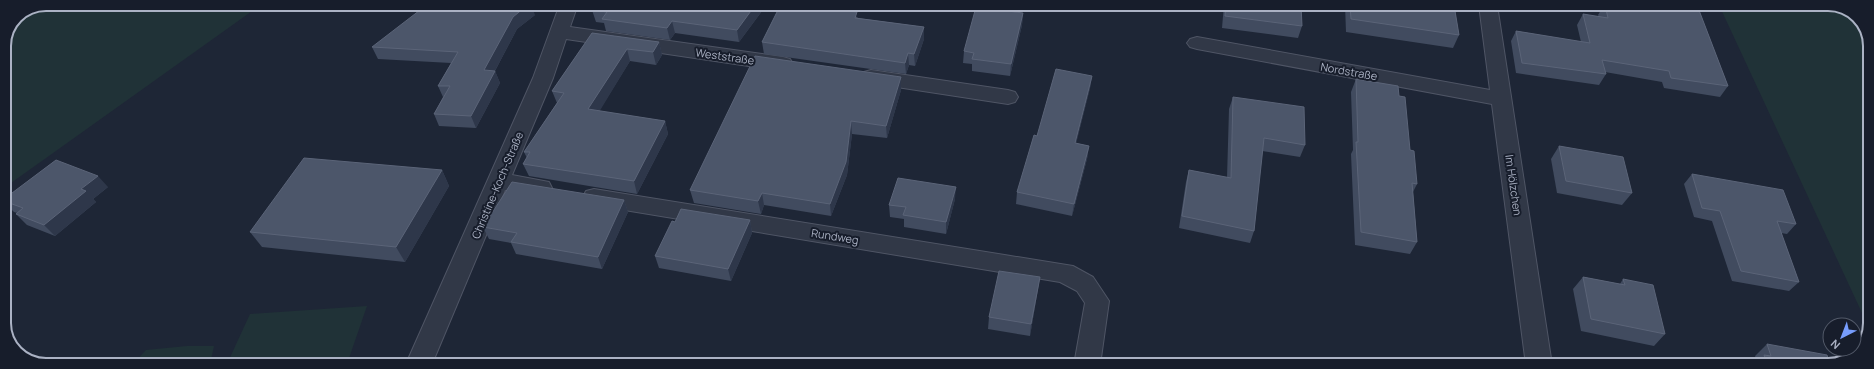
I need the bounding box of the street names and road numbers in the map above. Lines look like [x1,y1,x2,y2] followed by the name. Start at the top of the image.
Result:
[695,44,756,68] street label: Weststraße
[1319,59,1379,83] street label: Nordstraße
[468,129,527,241] street label: Christine-Koch-Straße
[1502,153,1526,217] street label: Im Hölzchen
[810,225,860,247] street label: Rundweg

